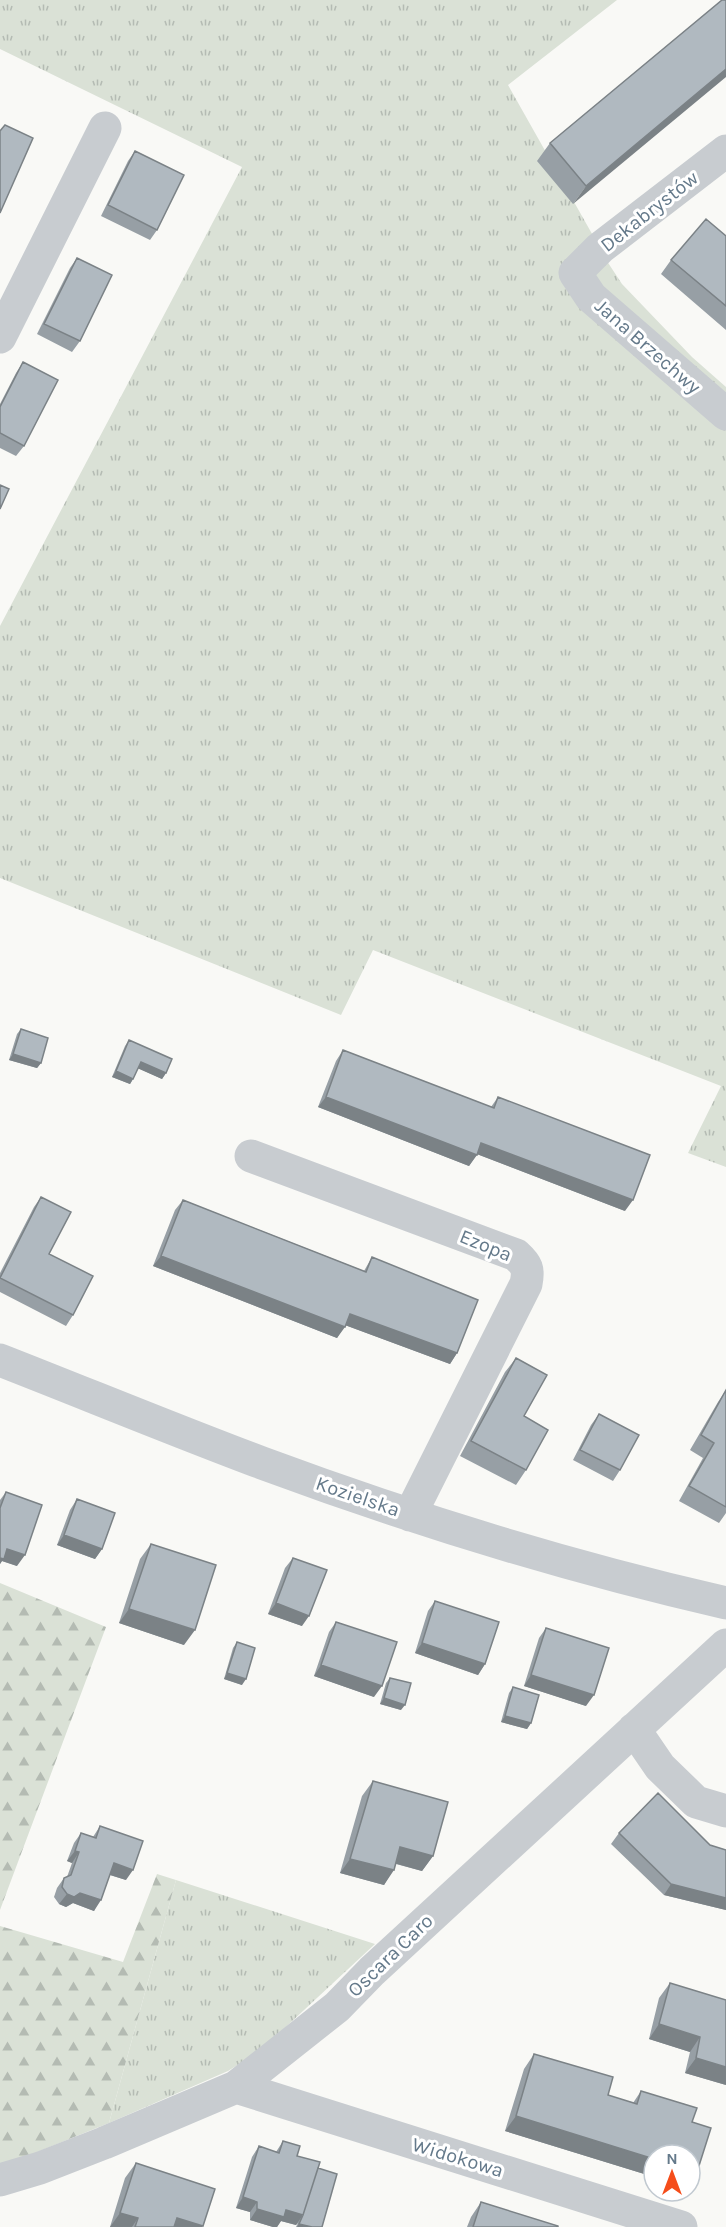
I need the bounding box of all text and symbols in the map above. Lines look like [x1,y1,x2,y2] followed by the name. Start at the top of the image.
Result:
[596,166,703,257] street label: Dekabrystów
[590,294,705,399] street label: Jana Brzechwy
[456,1225,515,1266] street label: Ezopa
[313,1471,403,1522] street label: Kozielska
[343,1909,438,2002] street label: Oscara Caro
[409,2133,506,2182] street label: Widokowa
[642,2143,702,2203] north arrow
[666,2149,678,2168] text: N

